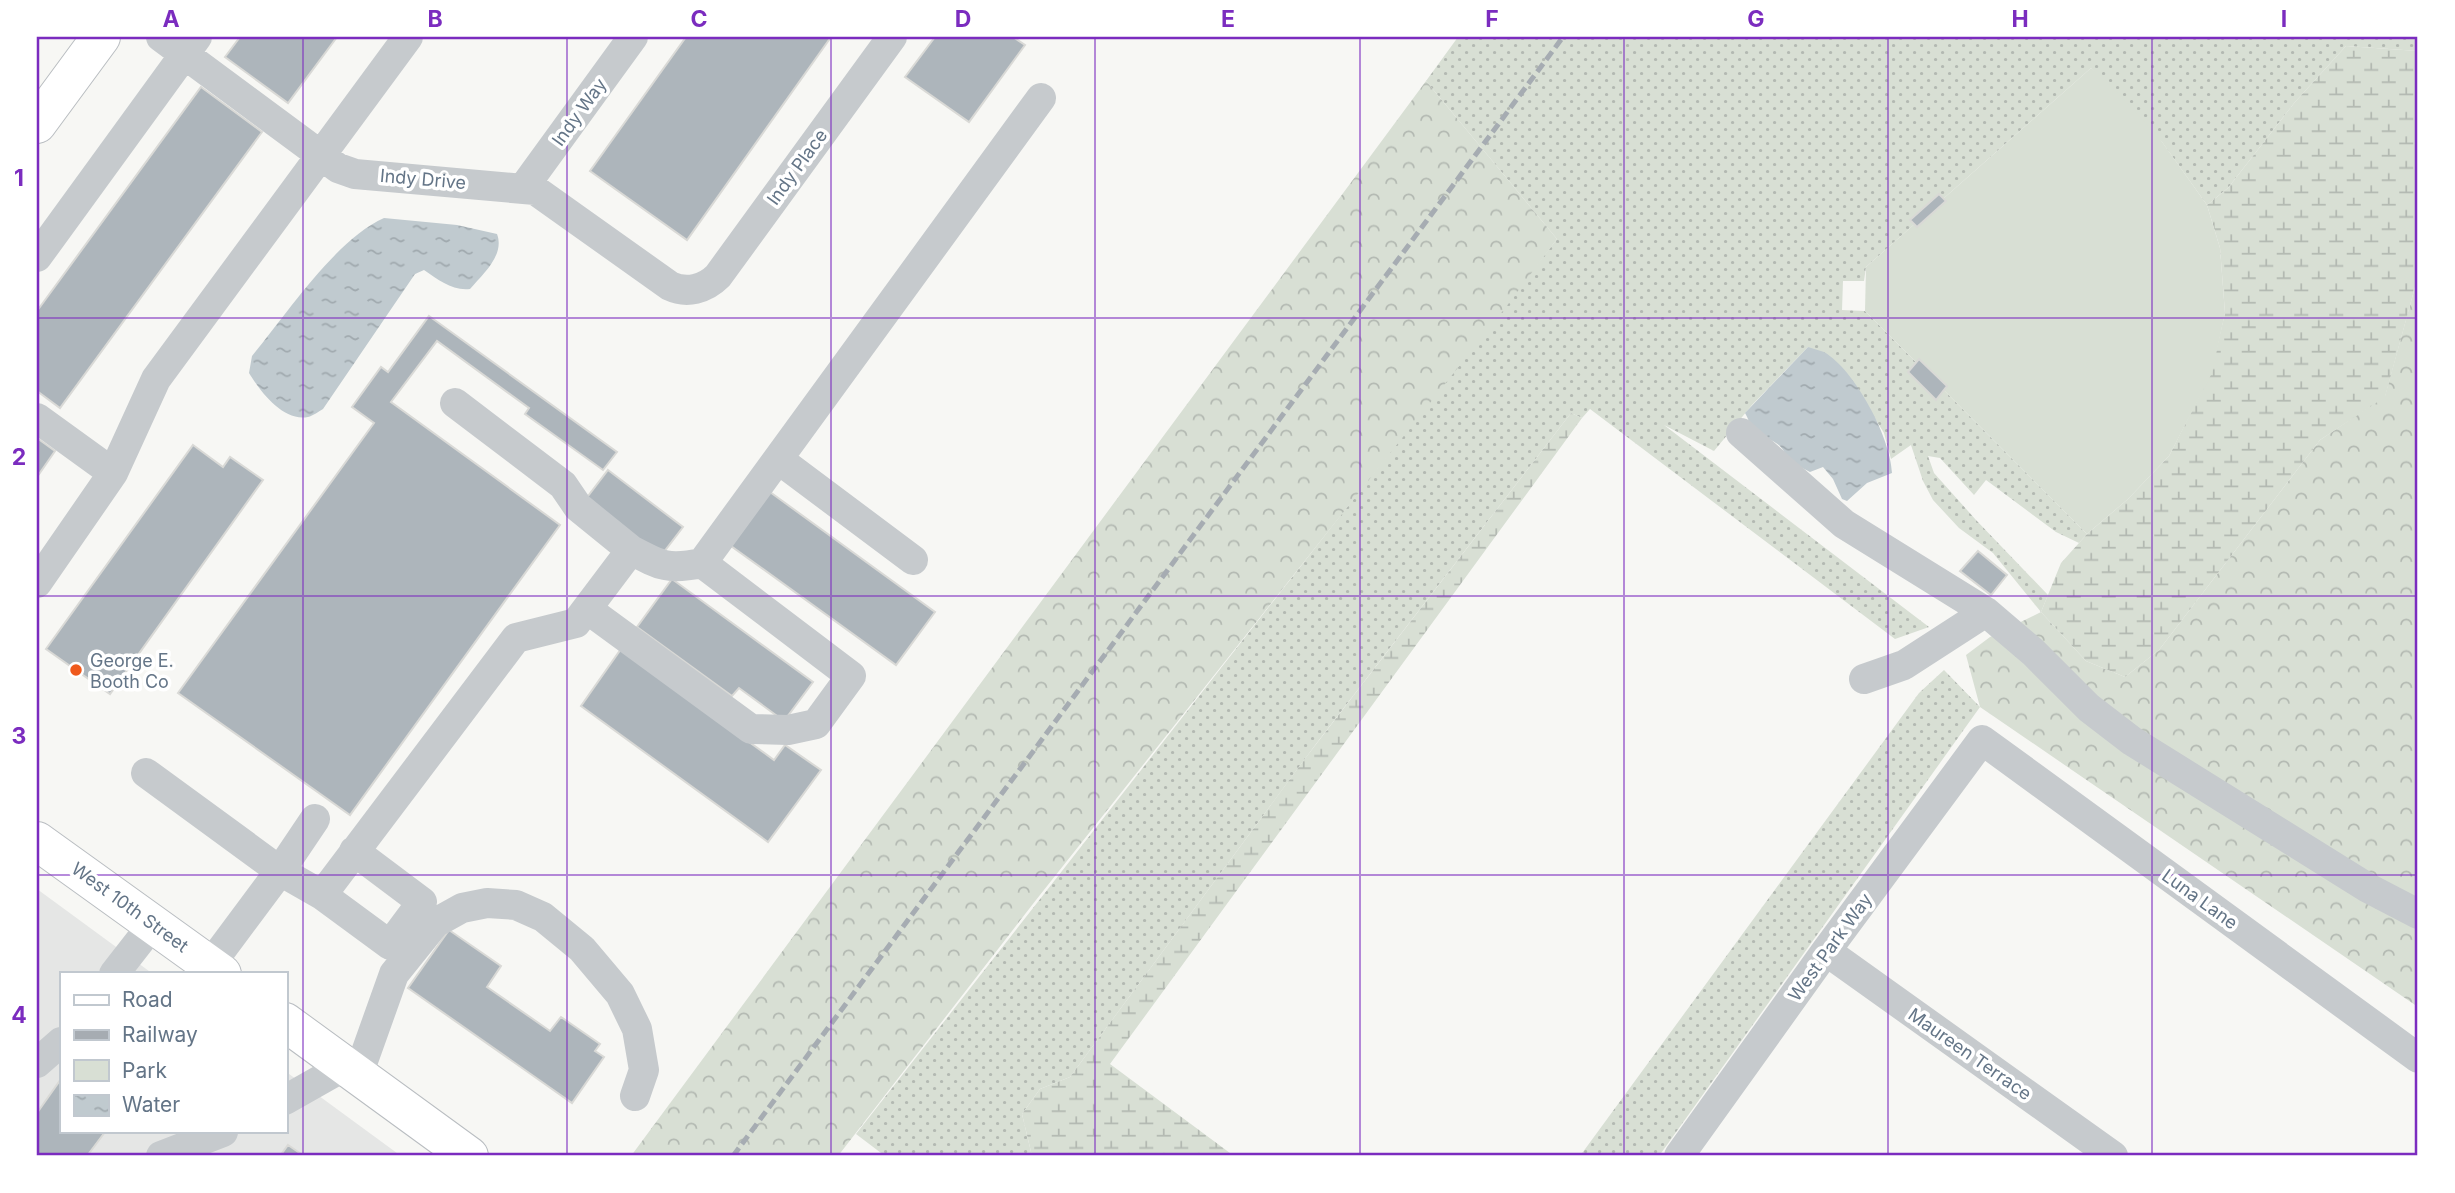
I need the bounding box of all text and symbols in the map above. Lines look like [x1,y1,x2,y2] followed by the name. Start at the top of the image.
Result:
[162,5,180,33] text: A
[427,5,443,33] text: B
[690,5,708,33] text: C
[955,5,971,33] text: D
[1221,5,1235,33] text: E
[1485,5,1499,33] text: F
[1747,5,1765,33] text: G
[2011,5,2029,33] text: H
[2281,5,2287,33] text: I
[547,74,611,150] street label: Indy Way
[762,125,832,209] street label: Indy Place
[14,164,24,192] text: 1
[379,165,467,193] street label: Indy Drive
[12,443,26,471] text: 2
[90,650,174,692] place label: George E. Booth Co
[68,662,84,678] marker: George E. Booth Co
[12,722,26,750] text: 3
[68,858,193,956] street label: West 10th Street
[2158,865,2242,933] street label: Luna Lane
[1784,889,1876,1005] street label: West Park Way
[60,972,287,1134] legend
[122,987,173,1012] text: Road
[11,1001,27,1029] text: 4
[1904,1004,2036,1104] street label: Maureen Terrace
[122,1022,198,1047] text: Railway
[122,1058,167,1083] text: Park
[122,1092,180,1117] text: Water

